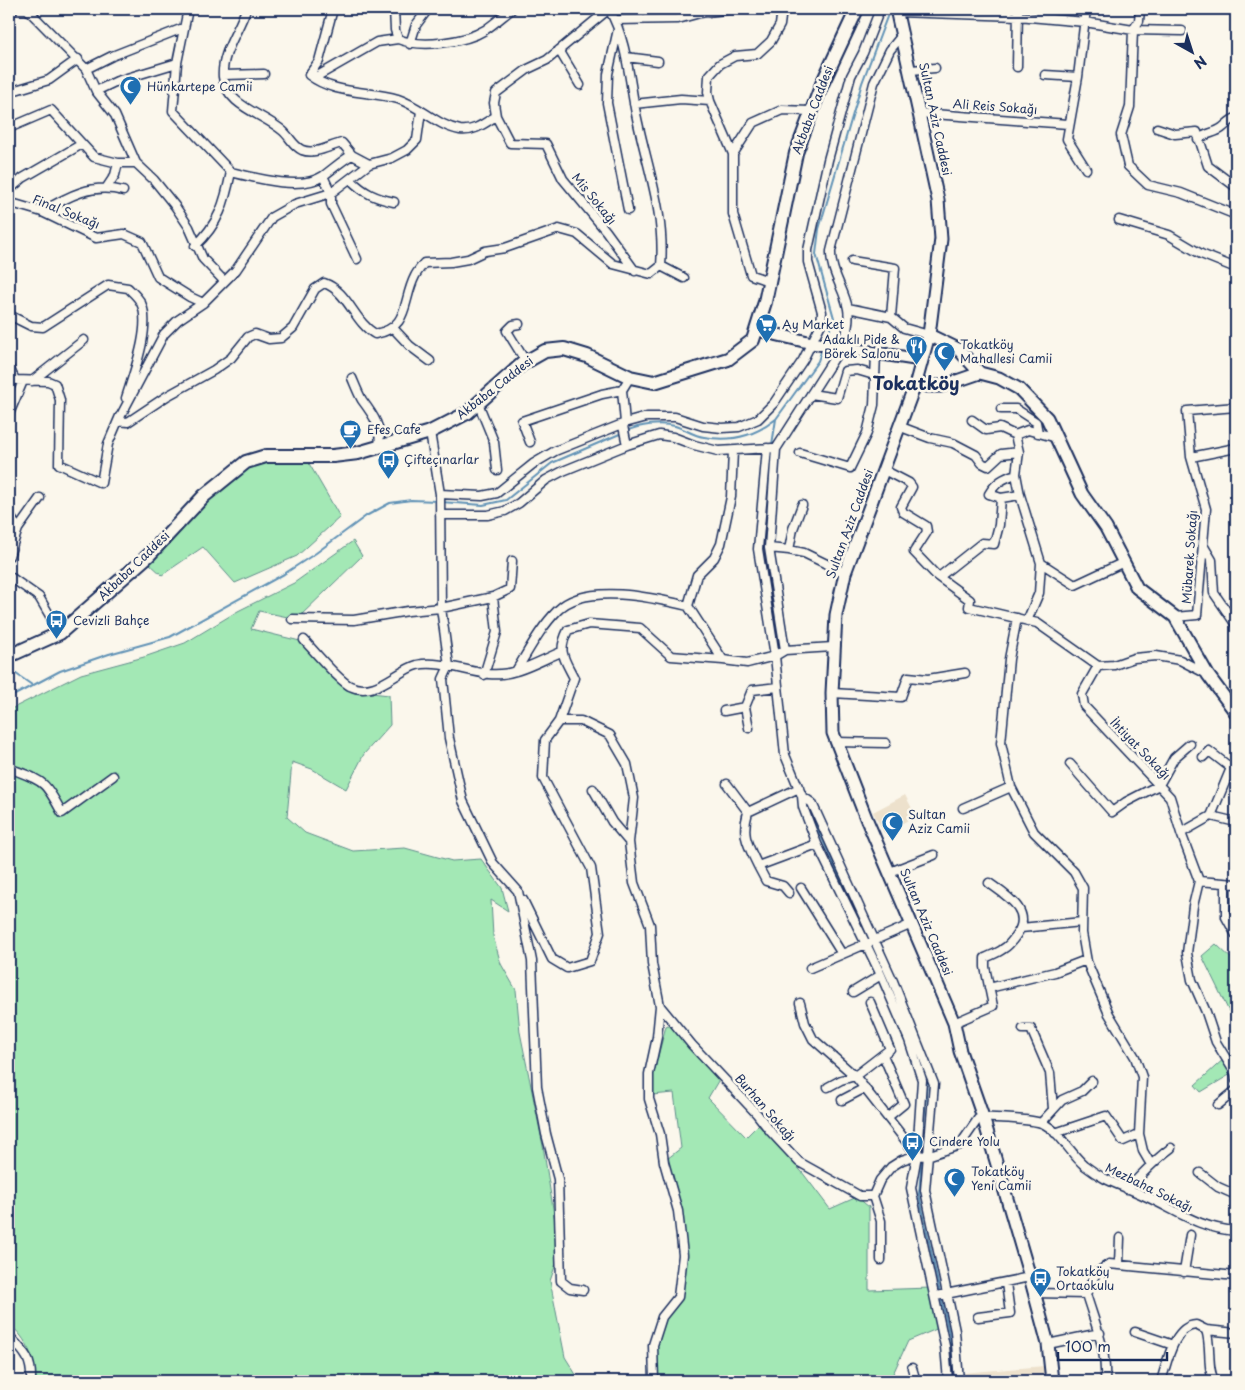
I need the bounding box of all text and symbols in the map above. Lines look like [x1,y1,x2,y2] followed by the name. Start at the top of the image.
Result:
[1168,28,1218,78] north arrow
[1190,51,1211,74] text: N
[915,61,957,177] street label: Sultan Aziz Caddesi
[787,63,837,156] street label: Akbaba Caddesi
[119,75,143,106] mosque icon: Hünkartepe Camii
[147,77,253,95] place label: Hünkartepe Camii
[952,94,1038,118] street label: Ali Reis Sokağı
[568,169,621,228] street label: Mis Sokağı
[30,189,103,233] street label: Final Sokağı
[754,313,778,344] supermarket icon: Ay Market
[782,315,844,333] place label: Ay Market
[823,330,900,362] place label: Adaklı Pide & Börek Salonu
[904,335,928,366] restaurant icon: Adaklı Pide & Börek Salonu
[960,335,1052,367] place label: Tokatköy Mahallesi Camii
[932,340,956,371] mosque icon: Tokatköy Mahallesi Camii
[452,351,537,423] street label: Akbaba Caddesi
[873,369,959,396] district label: Tokatköy
[339,418,363,449] cafe icon: Efes Cafe
[367,420,421,438] place label: Efes Cafe
[376,448,400,479] bus stop icon: Çifteçınarlar
[404,450,479,468] place label: Çifteçınarlar
[821,466,877,581] street label: Sultan Aziz Caddesi
[1177,509,1201,604] street label: Mübarek Sokağı
[93,526,173,604] street label: Akbaba Caddesi
[45,609,69,640] bus stop icon: Cevizli Bahçe
[73,611,149,629] place label: Cevizli Bahçe
[1106,713,1175,783] street label: İhtiyat Sokağı
[908,805,970,837] place label: Sultan Aziz Camii
[880,810,904,841] mosque icon: Sultan Aziz Camii
[896,865,958,978] street label: Sultan Aziz Caddesi
[731,1069,800,1145] street label: Burhan Sokağı
[901,1130,925,1161] bus stop icon: Cindere Yolu
[929,1132,1000,1150] place label: Cindere Yolu
[1103,1158,1196,1216] street label: Mezbaha Sokağı
[971,1162,1032,1194] place label: Tokatköy Yeni Camii
[943,1167,967,1198] mosque icon: Tokatköy Yeni Camii
[1056,1262,1114,1294] place label: Tokatköy Ortaokulu
[1028,1267,1052,1298] bus stop icon: Tokatköy Ortaokulu
[1058,1330,1166,1362] scale bar
[1065,1334,1111,1357] text: 100 m

